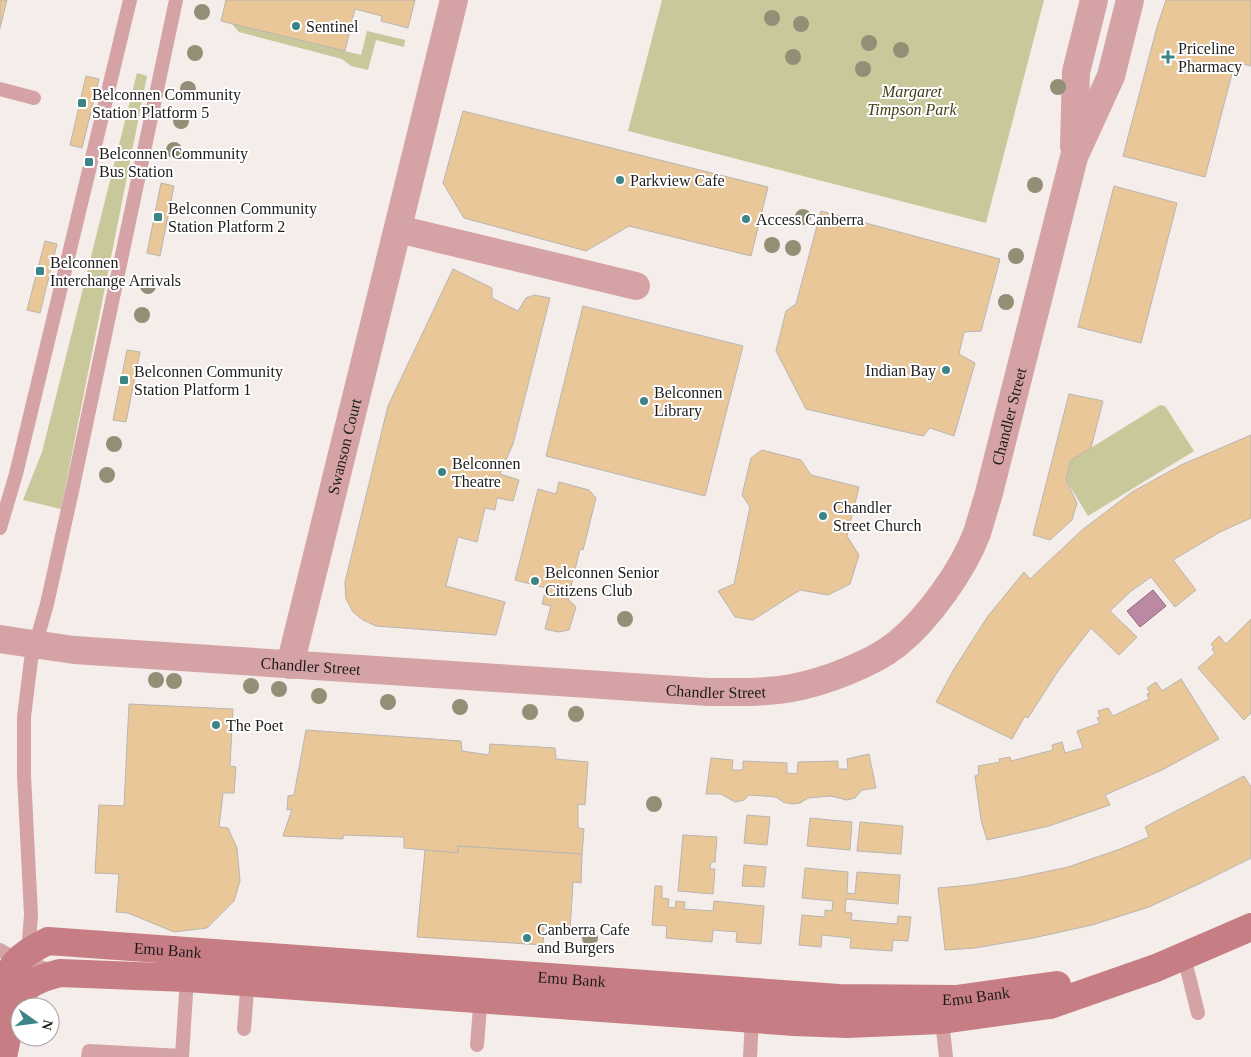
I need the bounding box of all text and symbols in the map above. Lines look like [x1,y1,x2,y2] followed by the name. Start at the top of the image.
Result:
[306,18,359,35] place label: Sentinel
[290,20,302,32] marker: Sentinel
[1178,40,1242,76] place label: Priceline Pharmacy
[1162,51,1174,63] marker: Priceline Pharmacy
[867,83,958,119] park label: Margaret Timpson Park
[92,86,241,121] place label: Belconnen Community Station Platform 5
[76,97,88,109] marker: Belconnen Community Station Platform 5
[99,145,248,180] place label: Belconnen Community Bus Station
[83,156,95,168] marker: Belconnen Community Bus Station
[630,172,725,189] place label: Parkview Cafe
[614,174,626,186] marker: Parkview Cafe
[168,200,317,235] place label: Belconnen Community Station Platform 2
[152,211,164,223] marker: Belconnen Community Station Platform 2
[756,211,864,228] place label: Access Canberra
[740,213,752,225] marker: Access Canberra
[50,254,181,290] place label: Belconnen Interchange Arrivals
[34,265,46,277] marker: Belconnen Interchange Arrivals
[865,362,936,380] place label: Indian Bay
[134,363,283,398] place label: Belconnen Community Station Platform 1
[940,364,952,376] marker: Indian Bay
[988,365,1030,467] street label: Chandler Street
[118,374,130,386] marker: Belconnen Community Station Platform 1
[654,384,722,420] place label: Belconnen Library
[638,395,650,407] marker: Belconnen Library
[324,396,365,496] street label: Swanson Court
[452,455,520,490] place label: Belconnen Theatre
[436,466,448,478] marker: Belconnen Theatre
[833,499,921,534] place label: Chandler Street Church
[817,510,829,522] marker: Chandler Street Church
[545,564,660,599] place label: Belconnen Senior Citizens Club
[529,575,541,587] marker: Belconnen Senior Citizens Club
[260,654,362,678] street label: Chandler Street
[665,681,767,701] street label: Chandler Street
[226,717,284,734] place label: The Poet
[210,719,222,731] marker: The Poet
[537,921,630,957] place label: Canberra Cafe and Burgers
[521,932,533,944] marker: Canberra Cafe and Burgers
[133,939,202,961] street label: Emu Bank
[537,968,606,990] street label: Emu Bank
[942,984,1011,1008] street label: Emu Bank
[10,997,60,1047] north arrow
[39,1018,56,1032] text: N

